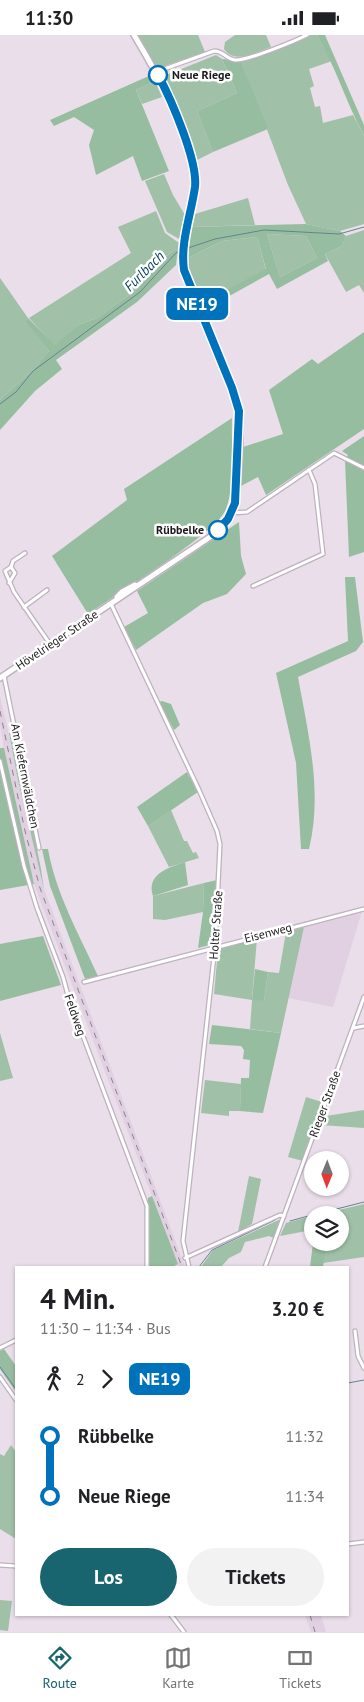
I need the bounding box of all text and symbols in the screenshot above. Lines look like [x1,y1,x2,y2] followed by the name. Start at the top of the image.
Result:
[25,6,73,30] text: 11:30
[148,65,168,85] marker: Neue Riege
[172,67,231,82] place label: Neue Riege
[120,247,168,295] water label: Furlbach
[162,288,232,320] line badge: NE19
[176,292,218,315] text: NE19
[208,520,228,540] marker: Rübbelke
[156,522,204,537] place label: Rübbelke
[13,606,101,673] street label: Hövelrieger Straße
[8,722,43,830] street label: Am Kiefernwäldchen
[206,890,225,960] street label: Holter Straße
[243,919,293,946] street label: Eisenweg
[61,992,90,1038] street label: Feldweg
[306,1068,344,1139] street label: Rieger Straße
[304,1151,349,1196] north arrow
[304,1151,349,1251] map controls
[304,1206,349,1251] button: layers
[40,1280,115,1317] text: 4 Min.
[271,1297,324,1321] text: 3.20 €
[40,1318,171,1338] text: 11:30 – 11:34 · Bus
[40,1365,68,1393] icon: walk
[93,1365,121,1393] icon: forward
[139,1367,180,1390] text: NE19
[76,1369,85,1389] text: 2
[78,1424,154,1448] text: Rübbelke
[286,1426,324,1446] text: 11:32
[78,1484,171,1508] text: Neue Riege
[286,1486,324,1506] text: 11:34
[40,1548,177,1606] button: Los
[187,1548,324,1606] button: Tickets
[43,1644,77,1692] tab: Route
[162,1644,194,1692] tab: Karte
[279,1644,321,1692] tab: Tickets

